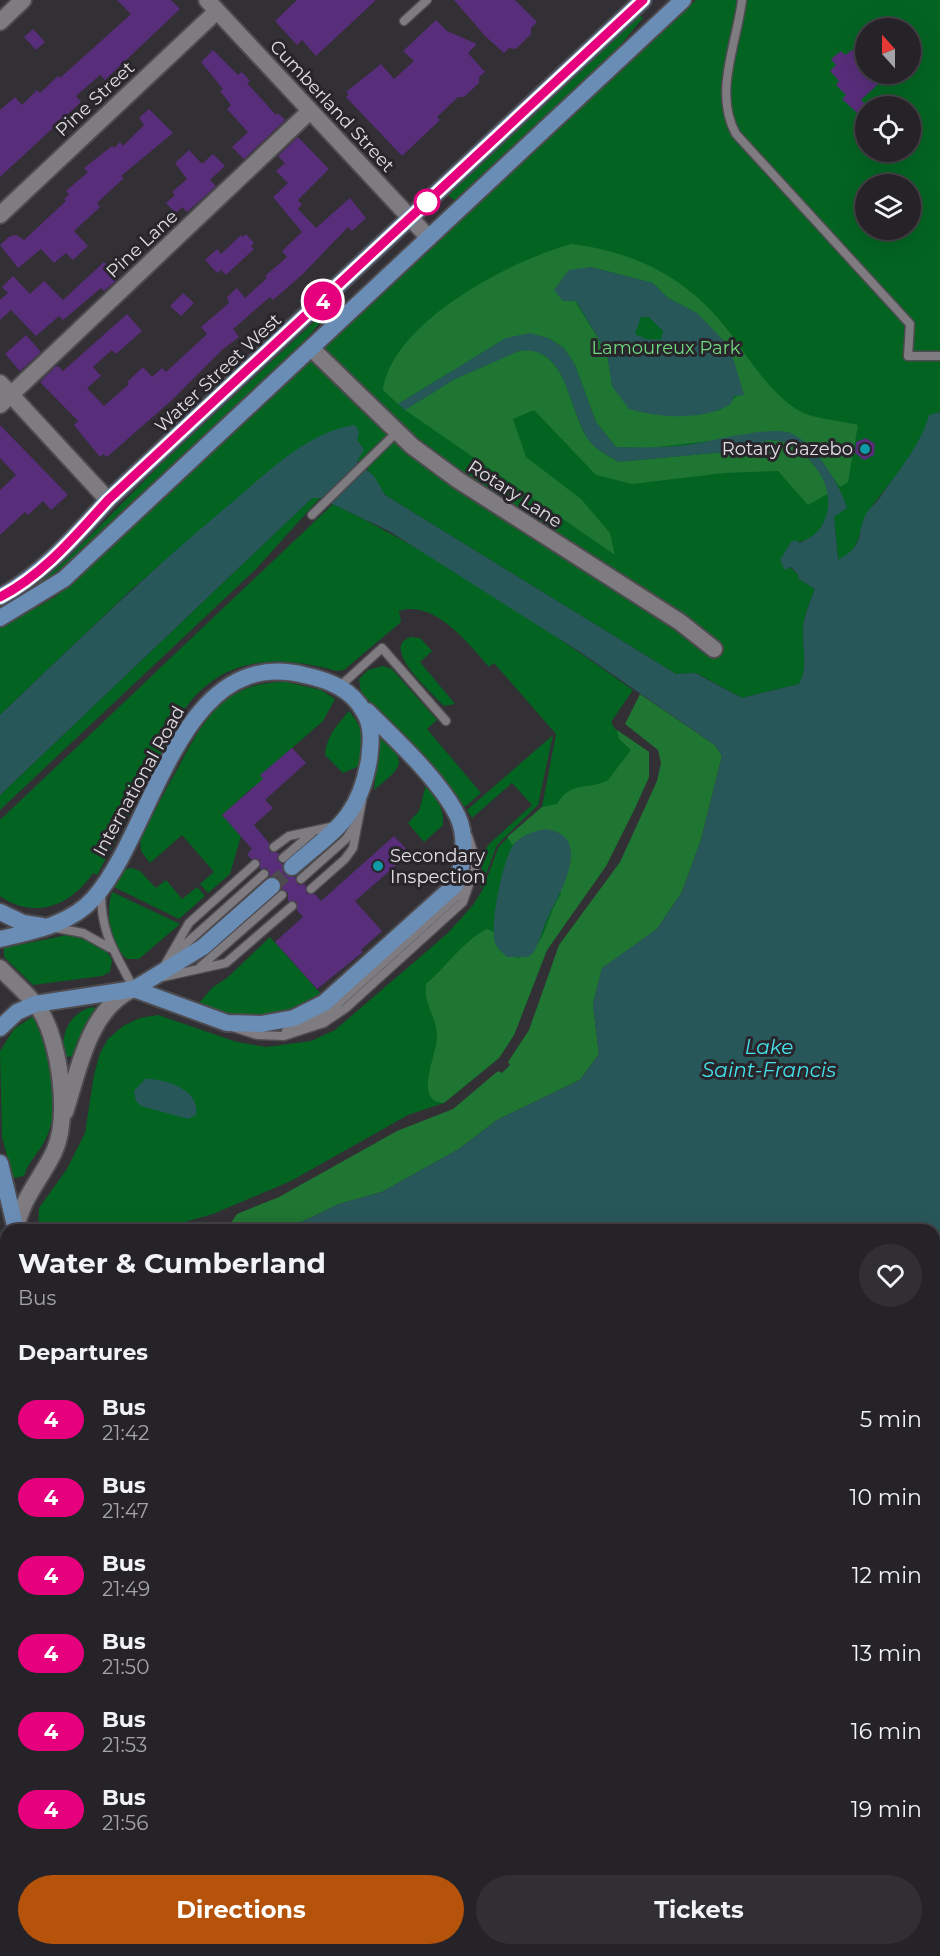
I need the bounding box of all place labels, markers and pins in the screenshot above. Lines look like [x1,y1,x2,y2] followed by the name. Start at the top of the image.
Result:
[414,189,440,215] unlabelled marker
[722,438,853,460] place label: Rotary Gazebo
[858,442,872,456] marker: Rotary Gazebo
[390,845,485,888] place label: Secondary Inspection
[371,859,385,873] marker: Secondary Inspection

